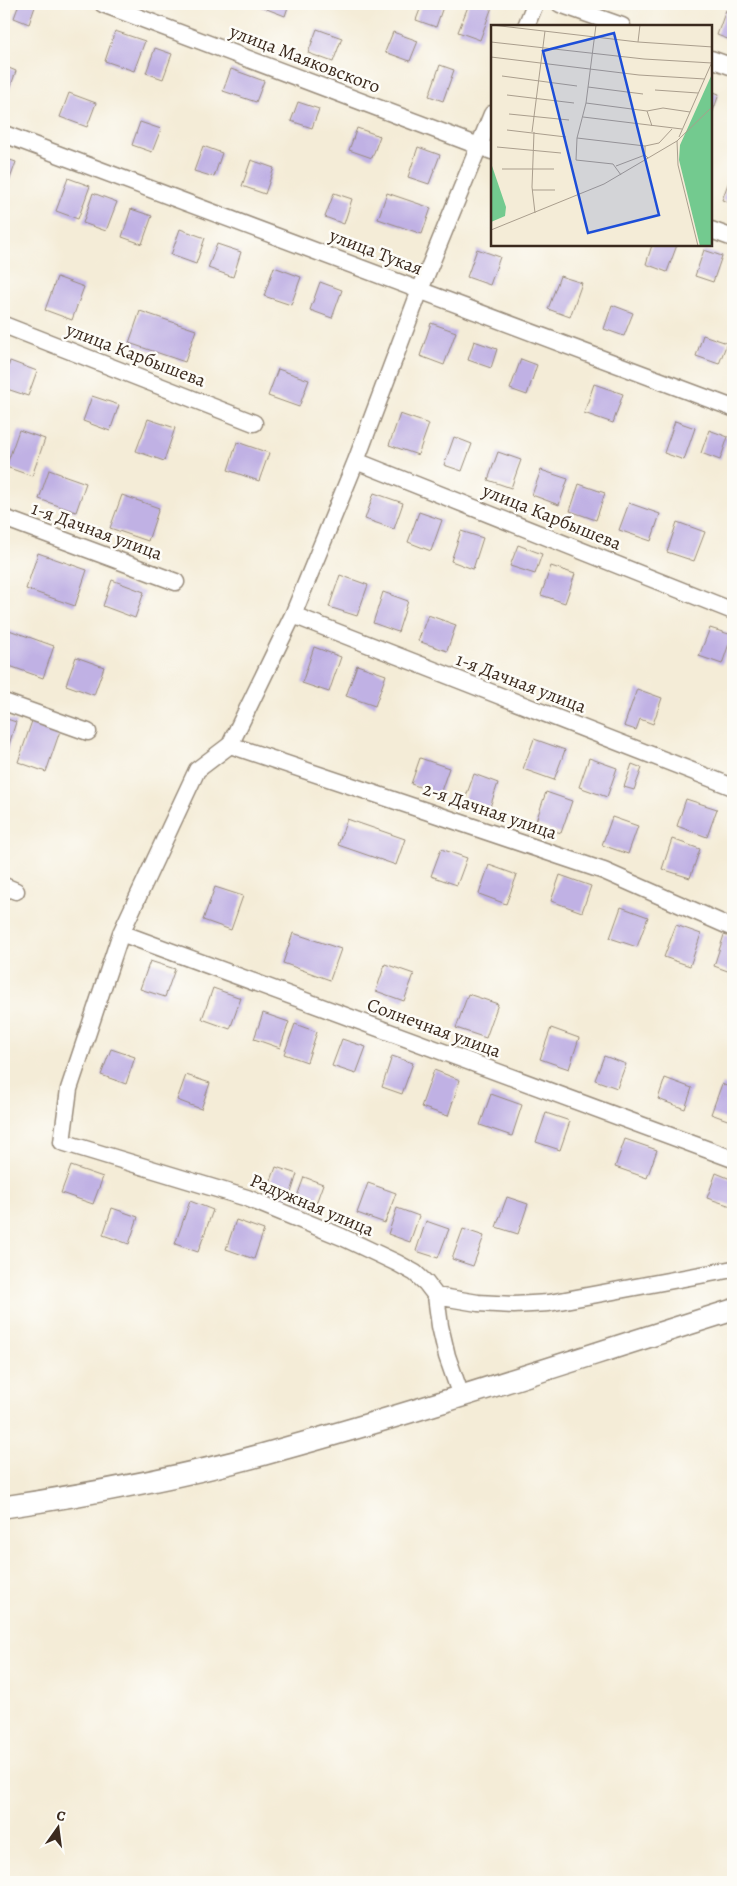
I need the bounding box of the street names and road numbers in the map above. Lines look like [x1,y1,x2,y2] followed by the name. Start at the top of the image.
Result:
[225,18,384,100] street label: улица Маяковского
[325,222,426,282] street label: улица Тукая
[62,316,210,394] street label: улица Карбышева
[478,477,626,557] street label: улица Карбышева
[28,495,166,567] street label: 1-я Дачная улица
[452,646,590,720] street label: 1-я Дачная улица
[420,776,561,846] street label: 2-я Дачная улица
[363,992,505,1064] street label: Солнечная улица
[246,1167,378,1243] street label: Радужная улица

